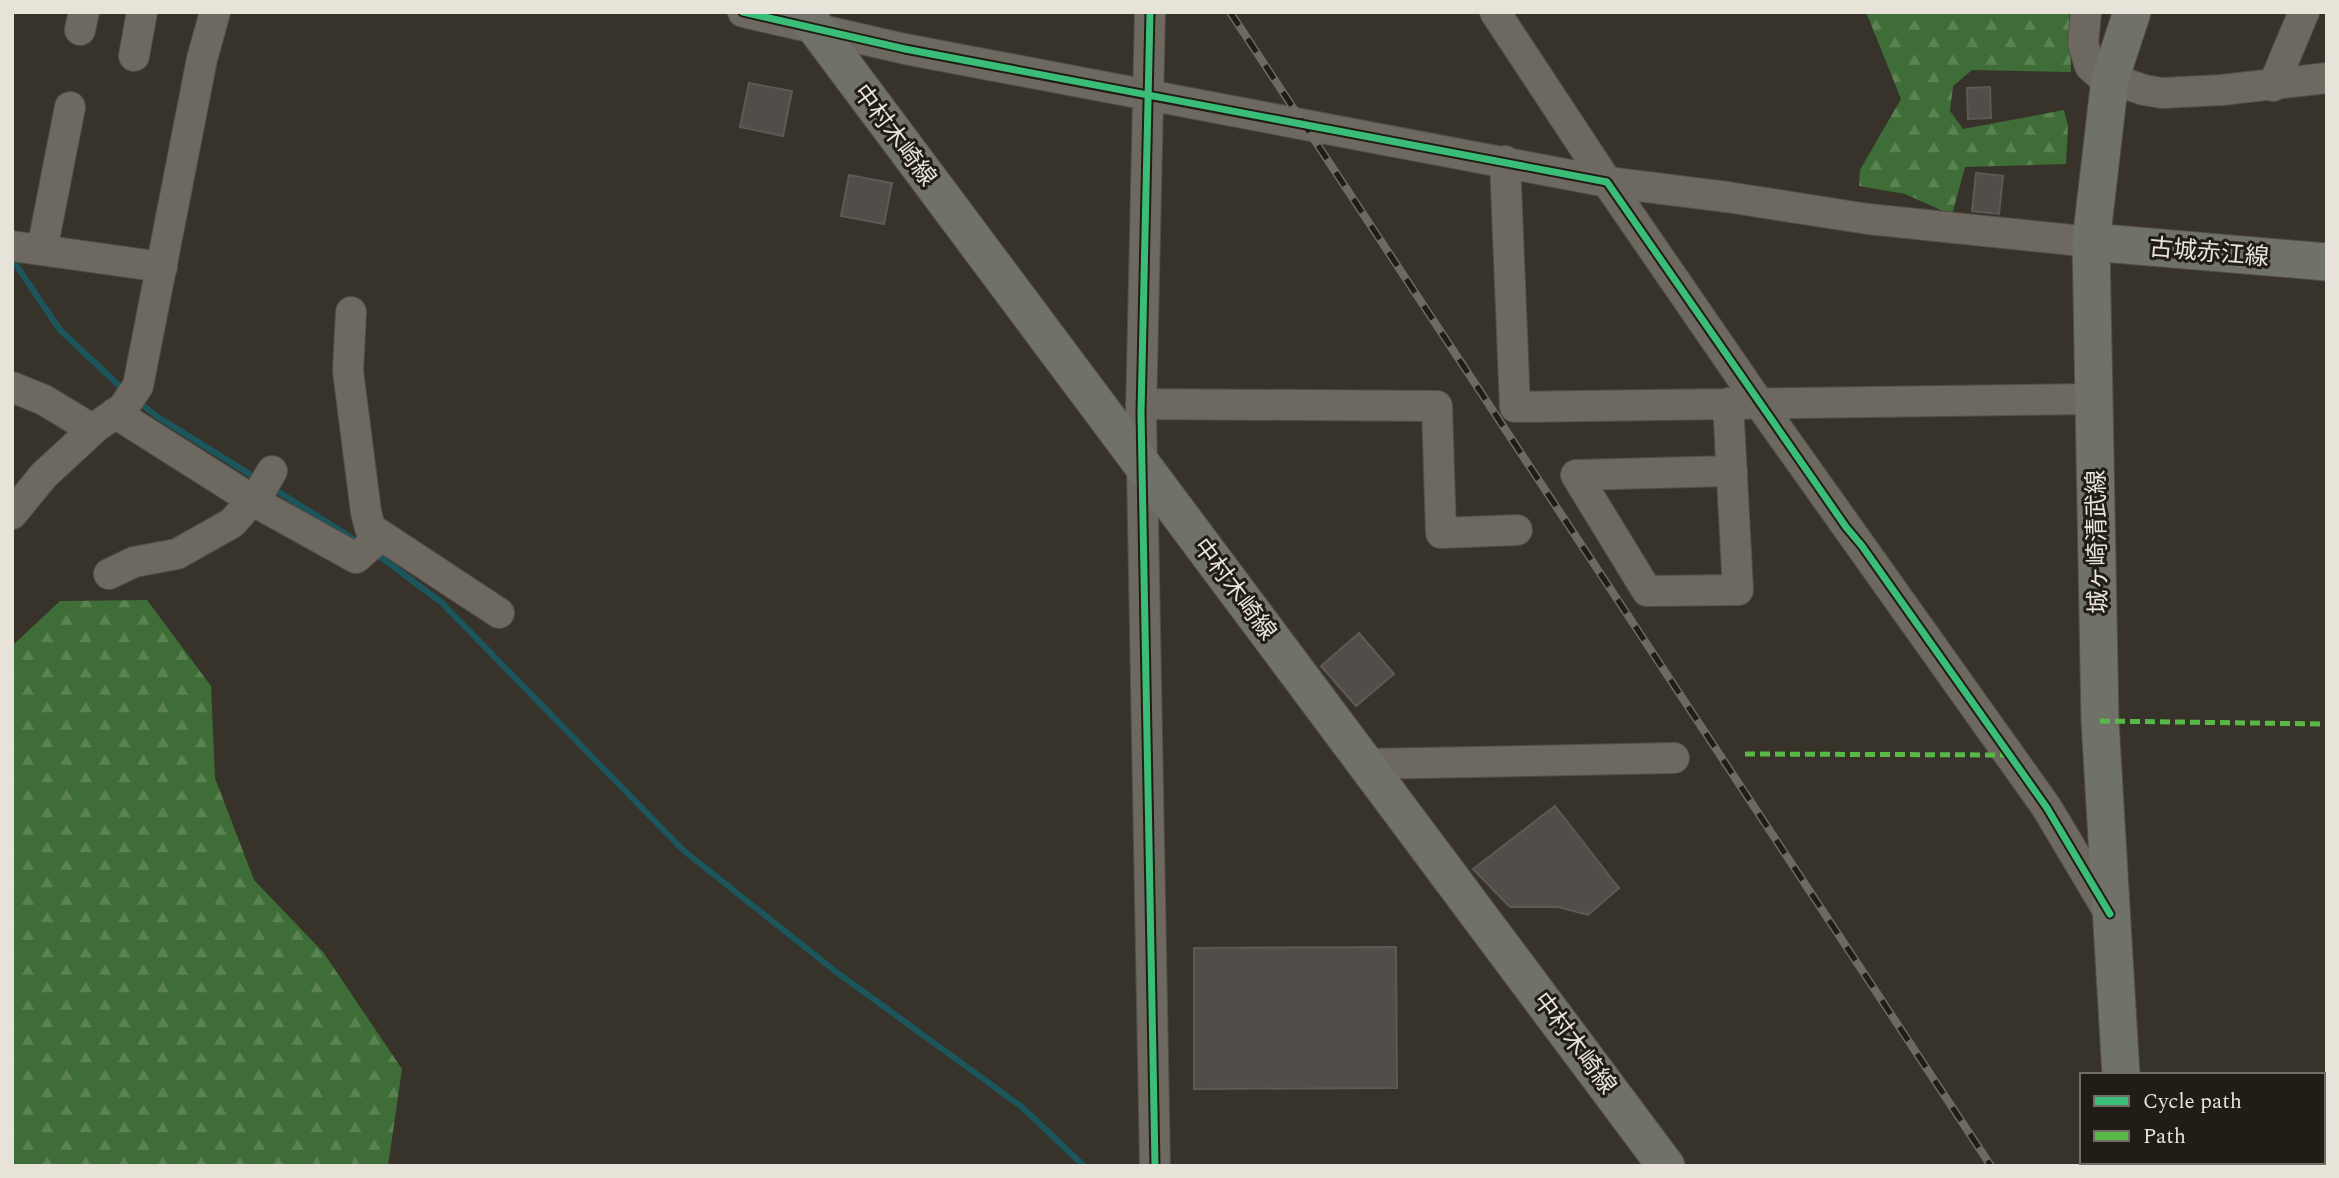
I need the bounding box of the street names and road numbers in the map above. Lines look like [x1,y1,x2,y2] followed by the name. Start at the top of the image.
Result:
[844,77,945,194] street label: 中村木崎線
[2148,230,2270,276] street label: 古城赤江線
[2079,470,2117,614] street label: 城ヶ崎清武線
[1184,531,1285,648] street label: 中村木崎線
[1524,985,1625,1102] street label: 中村木崎線

